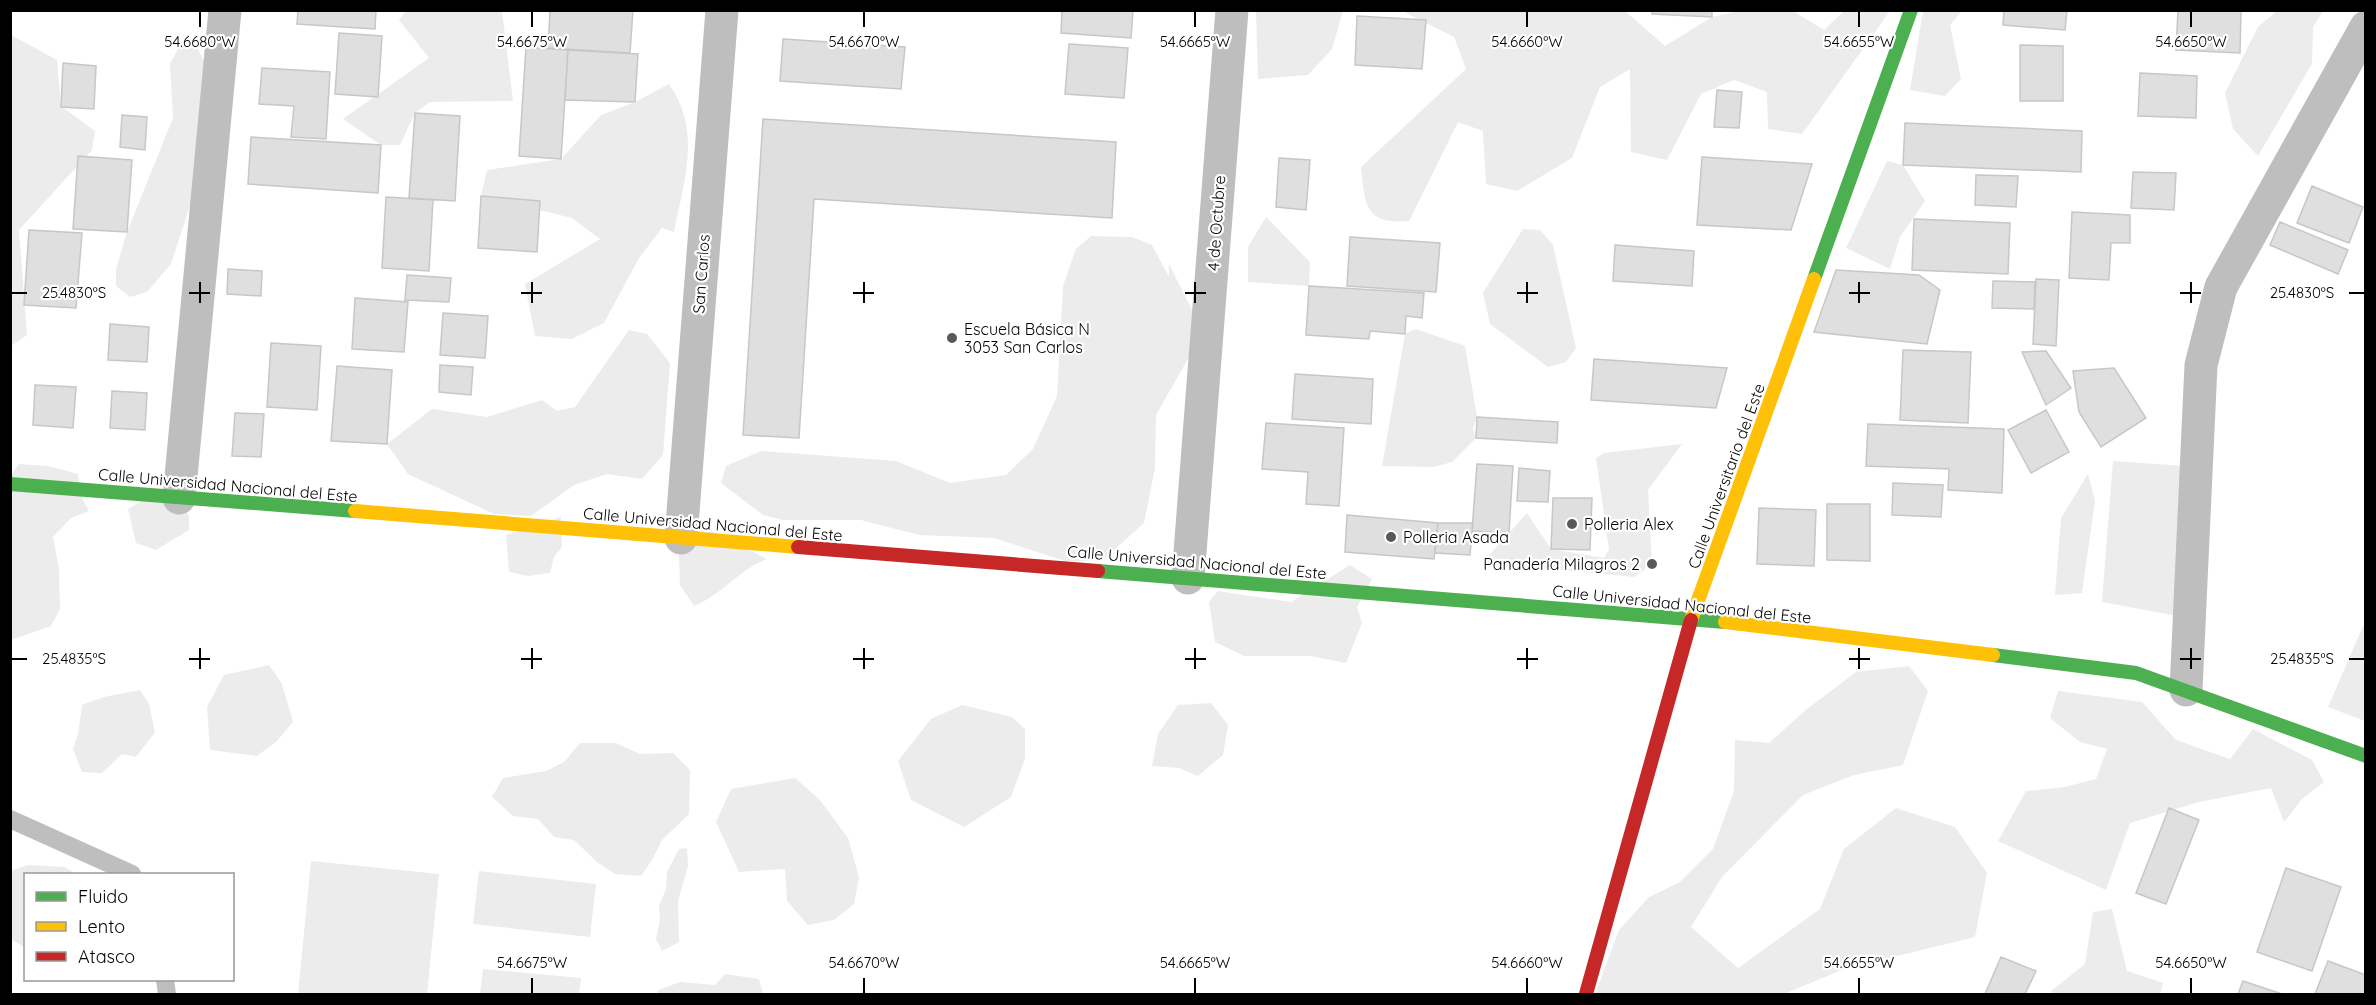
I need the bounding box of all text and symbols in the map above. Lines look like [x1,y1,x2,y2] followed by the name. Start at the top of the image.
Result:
[164,32,236,51] text: 54.6680°W
[497,32,568,51] text: 54.6675°W
[828,32,900,51] text: 54.6670°W
[1160,32,1231,51] text: 54.6665°W
[1491,32,1563,51] text: 54.6660°W
[1824,32,1895,51] text: 54.6655°W
[2155,32,2227,51] text: 54.6650°W
[1203,175,1229,271] street label: 4 de Octubre
[688,234,714,314] street label: San Carlos
[42,283,106,302] text: 25.4830°S
[2270,283,2334,302] text: 25.4830°S
[964,319,1090,357] place label: Escuela Básica N 3053 San Carlos
[945,331,959,345] marker: Escuela Básica N 3053 San Carlos
[1683,381,1769,571] street label: Calle Universitario del Este
[97,464,359,506] street label: Calle Universidad Nacional del Este
[582,503,844,545] street label: Calle Universidad Nacional del Este
[1584,514,1674,534] place label: Polleria Alex
[1565,517,1579,531] marker: Polleria Alex
[1403,527,1509,547] place label: Polleria Asada
[1384,530,1398,544] marker: Polleria Asada
[1066,541,1328,583] street label: Calle Universidad Nacional del Este
[1483,554,1640,574] place label: Panadería Milagros 2
[1645,557,1659,571] marker: Panadería Milagros 2
[1552,580,1812,628] street label: Calle Universidad Nacional del Este
[42,649,106,668] text: 25.4835°S
[2270,649,2334,668] text: 25.4835°S
[24,873,234,981] legend
[78,885,128,908] text: Fluido
[78,915,125,938] text: Lento
[78,945,135,968] text: Atasco
[497,953,568,972] text: 54.6675°W
[828,953,900,972] text: 54.6670°W
[1160,953,1231,972] text: 54.6665°W
[1491,953,1563,972] text: 54.6660°W
[1824,953,1895,972] text: 54.6655°W
[2155,953,2227,972] text: 54.6650°W

